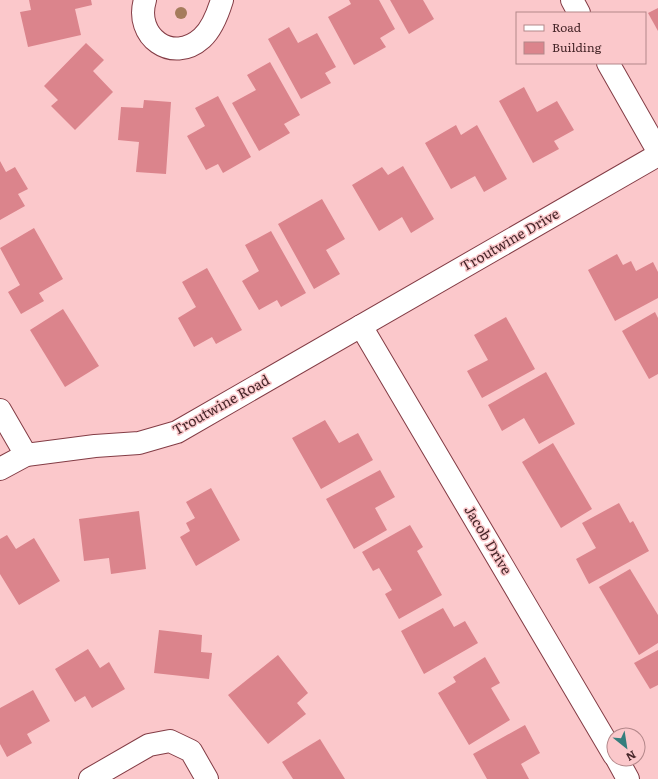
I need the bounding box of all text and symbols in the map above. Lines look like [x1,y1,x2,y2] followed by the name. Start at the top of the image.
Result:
[516,12,646,64] legend
[552,18,582,36] text: Road
[552,38,602,56] text: Building
[456,203,563,276] street label: Troutwine Drive
[168,369,273,439] street label: Troutwine Road
[460,501,517,578] street label: Jacob Drive
[606,727,646,767] north arrow
[624,747,639,766] text: N

